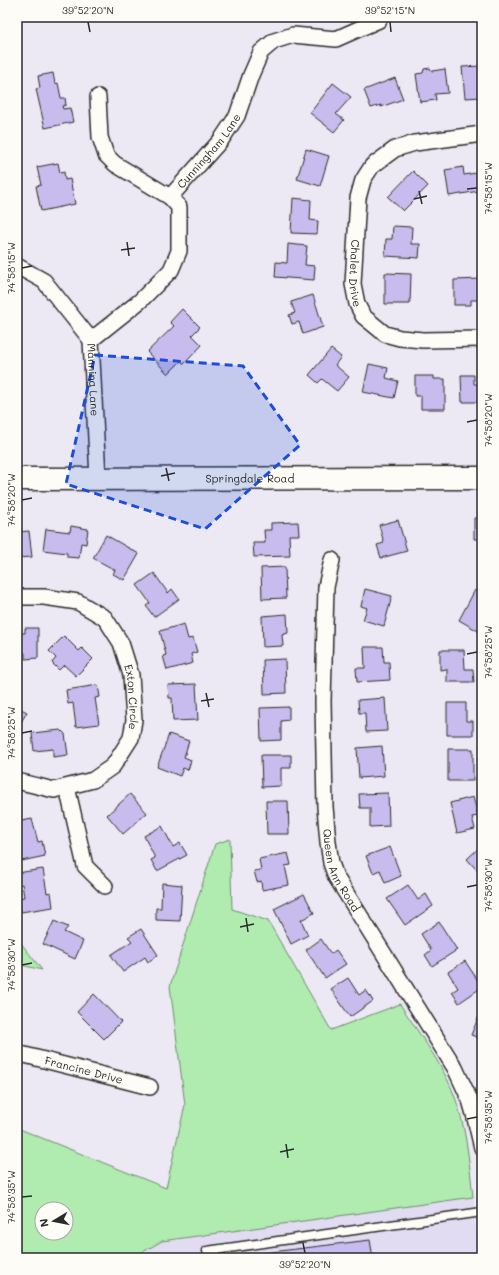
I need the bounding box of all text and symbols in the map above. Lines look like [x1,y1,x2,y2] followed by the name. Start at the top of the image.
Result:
[62,3,114,17] text: 39°52'20"N
[365,3,415,17] text: 39°52'15"N
[173,110,244,191] street label: Cunningham Lane
[481,162,495,214] text: 74°58'15"W
[346,239,365,309] street label: Chalet Drive
[4,242,18,294] text: 74°58'15"W
[84,343,103,417] street label: Manning Lane
[481,393,495,447] text: 74°58'20"W
[206,470,294,486] street label: Springdale Road
[4,473,18,527] text: 74°58'20"W
[481,625,495,679] text: 74°58'25"W
[121,662,142,731] street label: Exton Circle
[4,706,18,760] text: 74°58'25"W
[320,828,364,914] street label: Queen Ann Road
[481,858,495,912] text: 74°58'30"W
[4,938,18,992] text: 74°58'30"W
[43,1052,125,1087] street label: Francine Drive
[481,1090,495,1144] text: 74°58'35"W
[4,1170,18,1224] text: 74°58'35"W
[34,1201,74,1241] north arrow
[36,1217,52,1228] text: N
[279,1257,331,1271] text: 39°52'20"N

